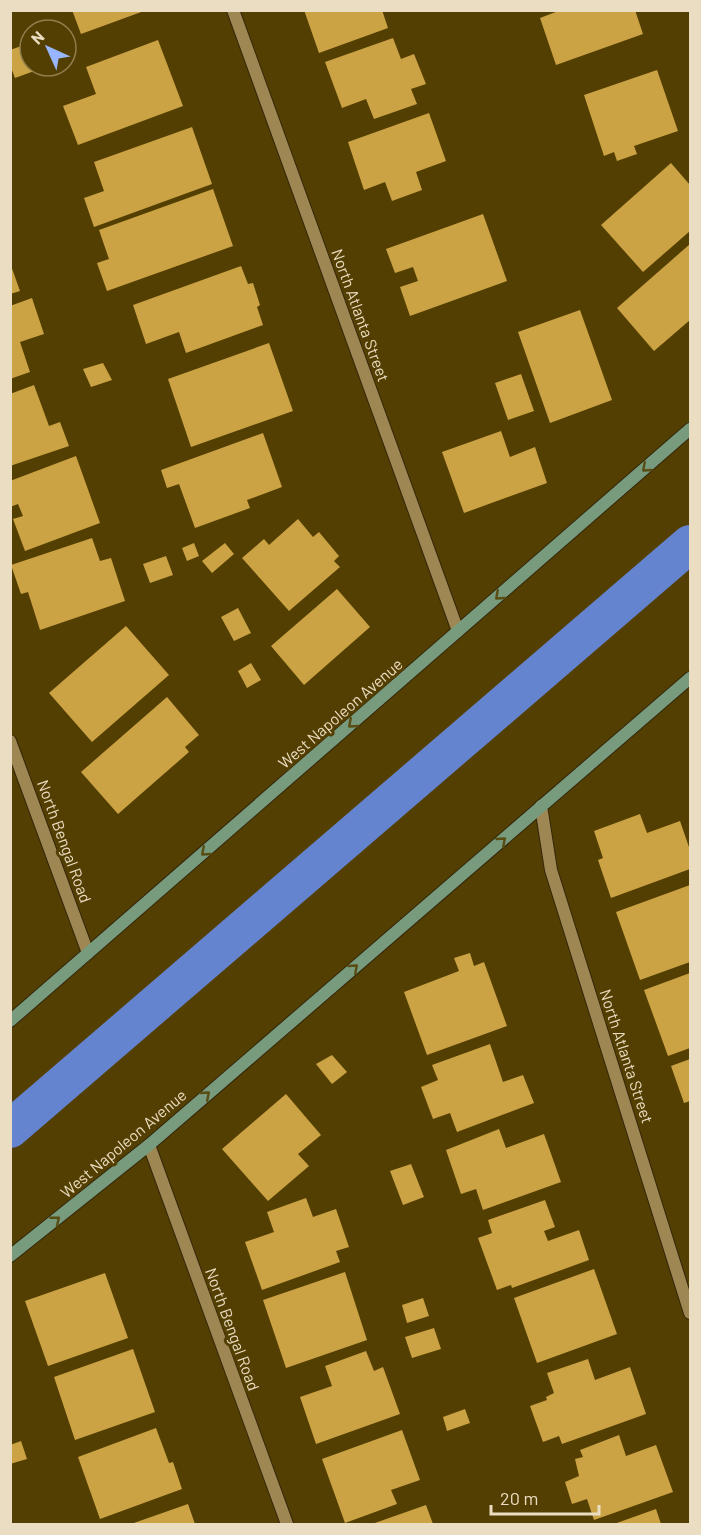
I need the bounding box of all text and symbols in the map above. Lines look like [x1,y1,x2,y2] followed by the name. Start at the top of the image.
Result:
[18,18,78,78] north arrow
[27,27,48,48] text: N
[328,246,394,384] street label: North Atlanta Street
[642,461,653,472] one-way arrow
[495,588,506,599] one-way arrow
[274,654,406,772] street label: West Napoleon Avenue
[348,716,359,727] one-way arrow
[34,777,96,905] street label: North Bengal Road
[495,837,506,848] one-way arrow
[201,844,212,855] one-way arrow
[347,964,358,975] one-way arrow
[596,987,658,1125] street label: North Atlanta Street
[56,1085,190,1201] street label: West Napoleon Avenue
[199,1091,210,1102] one-way arrow
[49,1216,60,1227] one-way arrow
[202,1265,264,1393] street label: North Bengal Road
[491,1478,599,1516] scale bar
[500,1487,538,1509] text: 20 m

